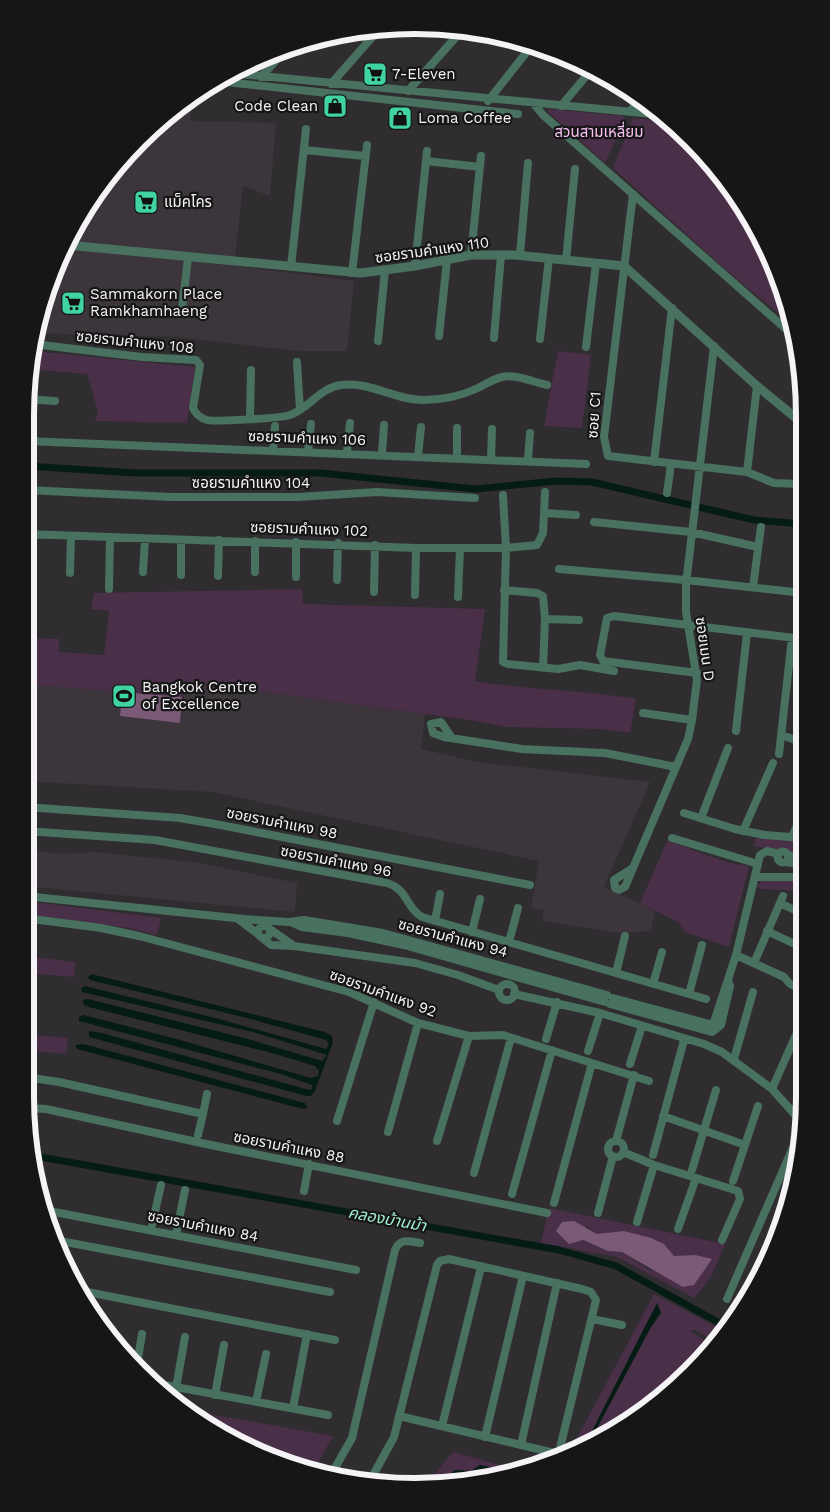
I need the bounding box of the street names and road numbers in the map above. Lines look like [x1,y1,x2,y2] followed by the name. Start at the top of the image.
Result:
[374,233,490,267] street label: ซอยรามคำแหง 110
[75,327,195,357] street label: ซอยรามคำแหง 108
[583,391,605,439] street label: ซอย C1
[248,427,366,449] street label: ซอยรามคําแหง 106
[192,474,310,492] street label: ซอยรามคําแหง 104
[250,518,368,540] street label: ซอยรามคําแหง 102
[692,616,718,682] street label: ซอยเมน D
[225,803,339,843] street label: ซอยรามคําแหง 98
[279,841,393,881] street label: ซอยรามคําแหง 96
[396,915,510,961] street label: ซอยรามคําแหง 94
[327,965,439,1021] street label: ซอยรามคําแหง 92
[232,1127,346,1167] street label: ซอยรามคำแหง 88
[146,1206,260,1246] street label: ซอยรามคำแหง 84

